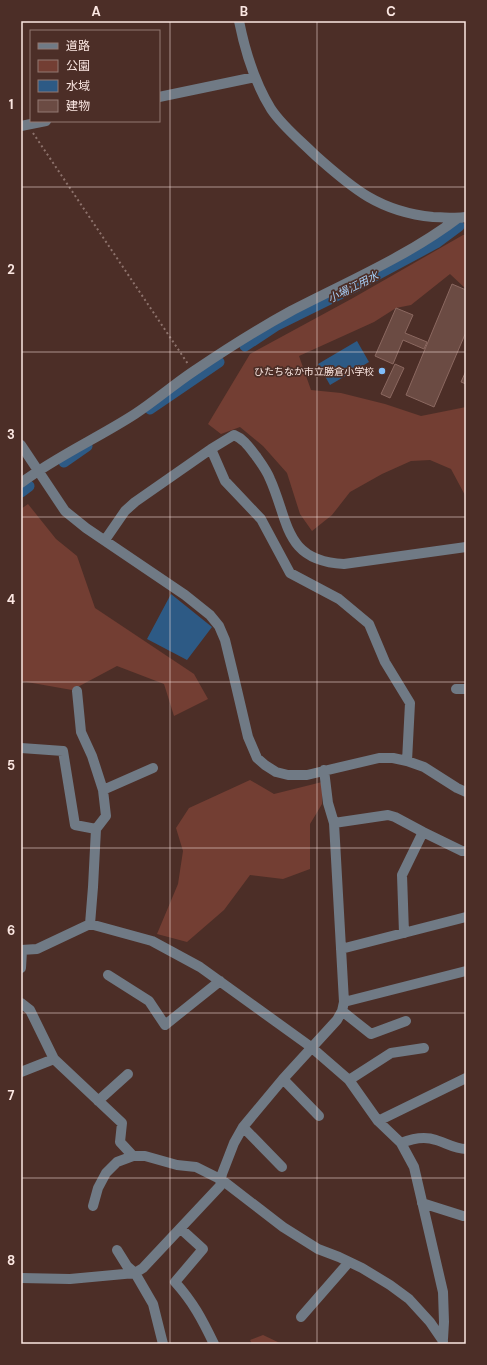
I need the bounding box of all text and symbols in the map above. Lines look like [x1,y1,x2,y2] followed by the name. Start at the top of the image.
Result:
[91,3,101,20] text: A
[240,3,248,20] text: B
[386,3,396,20] text: C
[30,30,160,122] legend
[66,38,90,54] text: 道路
[66,58,90,74] text: 公園
[66,78,90,94] text: 水域
[9,96,13,113] text: 1
[66,98,90,114] text: 建物
[7,261,15,278] text: 2
[325,268,382,306] water label: 小場江用水
[254,365,374,378] place label: ひたちなか市立勝倉小学校
[377,366,387,376] marker: ひたちなか市立勝倉小学校
[7,426,15,443] text: 3
[7,591,15,608] text: 4
[7,757,15,774] text: 5
[7,922,15,939] text: 6
[8,1087,15,1104] text: 7
[7,1252,15,1269] text: 8

